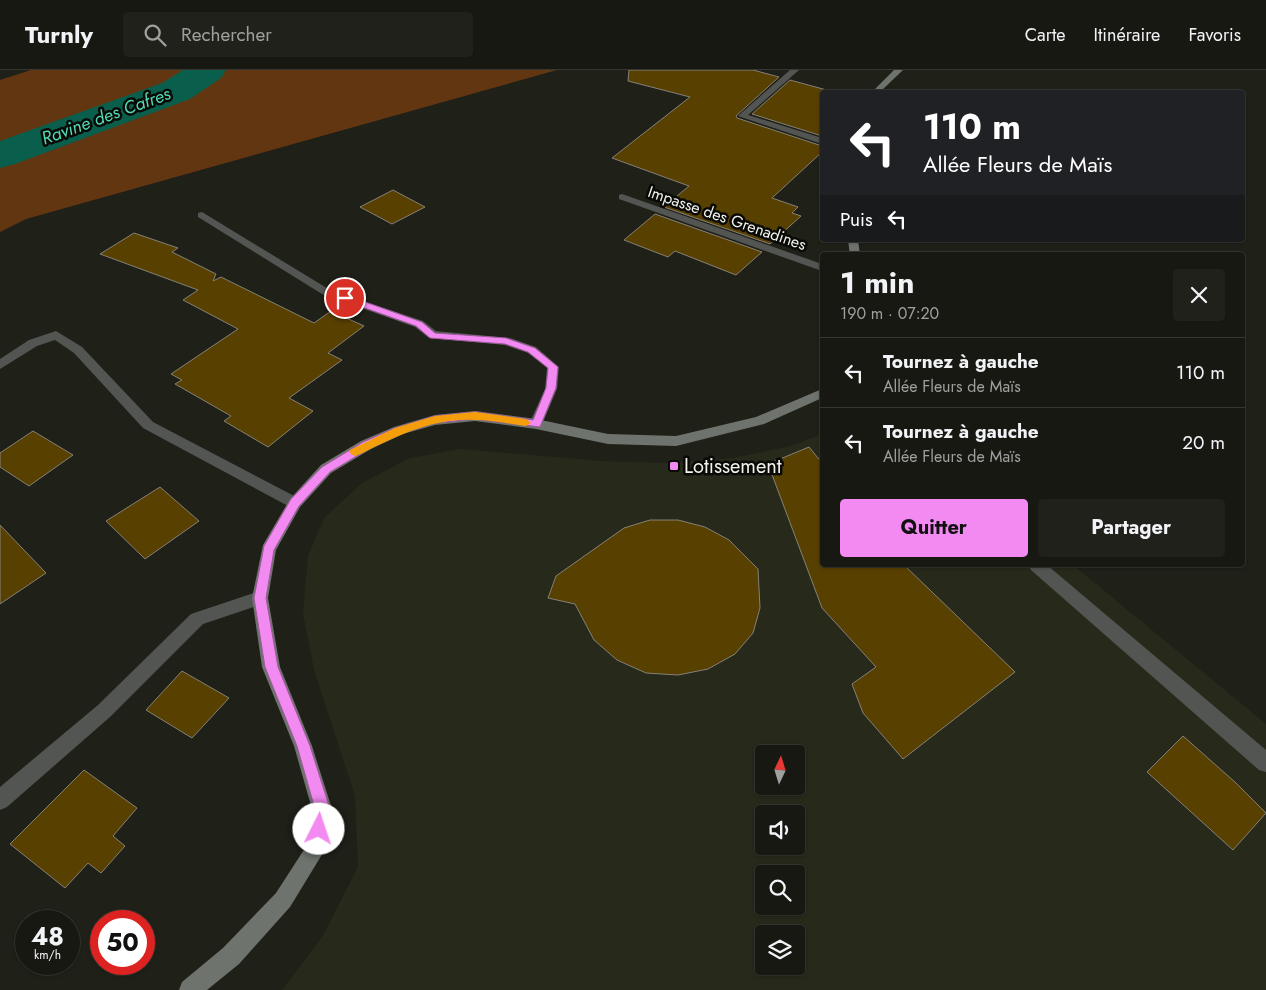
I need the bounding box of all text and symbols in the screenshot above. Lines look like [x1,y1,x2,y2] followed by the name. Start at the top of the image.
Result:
[123,12,473,57] search box
[25,17,93,52] text: Turnly
[141,21,169,49] icon: search
[181,21,272,48] text: Rechercher
[1025,22,1066,48] text: Carte
[1094,22,1160,48] text: Itinéraire
[1188,22,1241,48] text: Favoris
[38,80,175,151] water label: Ravine des Cafres
[923,102,1021,152] text: 110 m
[840,110,905,175] icon: left
[923,148,1112,180] text: Allée Fleurs de Maïs
[645,180,809,256] street label: Impasse des Grenadines
[883,205,911,233] icon: left
[840,206,873,233] text: Puis
[840,261,914,304] text: 1 min
[1173,269,1225,321] button: close
[324,277,366,319] pin
[331,284,359,312] icon: arrive
[840,302,939,325] text: 190 m · 07:20
[883,348,1039,375] text: Tournez à gauche
[840,359,868,387] icon: left
[1176,359,1225,386] text: 110 m
[883,375,1021,398] text: Allée Fleurs de Maïs
[883,418,1039,445] text: Tournez à gauche
[840,429,868,457] icon: left
[1182,429,1225,456] text: 20 m
[883,445,1021,468] text: Allée Fleurs de Maïs
[684,452,782,481] place label: Lotissement
[668,460,680,472] marker: Lotissement
[840,499,1028,557] button: Quitter
[1038,499,1225,557] button: Partager
[755,745,805,795] north arrow
[755,745,805,975] map controls
[292,802,344,854] position arrow
[755,805,805,855] button: sound
[755,865,805,915] button: search
[90,910,155,975] speed limit sign: 50
[31,918,64,954] text: 48
[755,925,805,975] button: layers
[34,946,61,964] text: km/h

